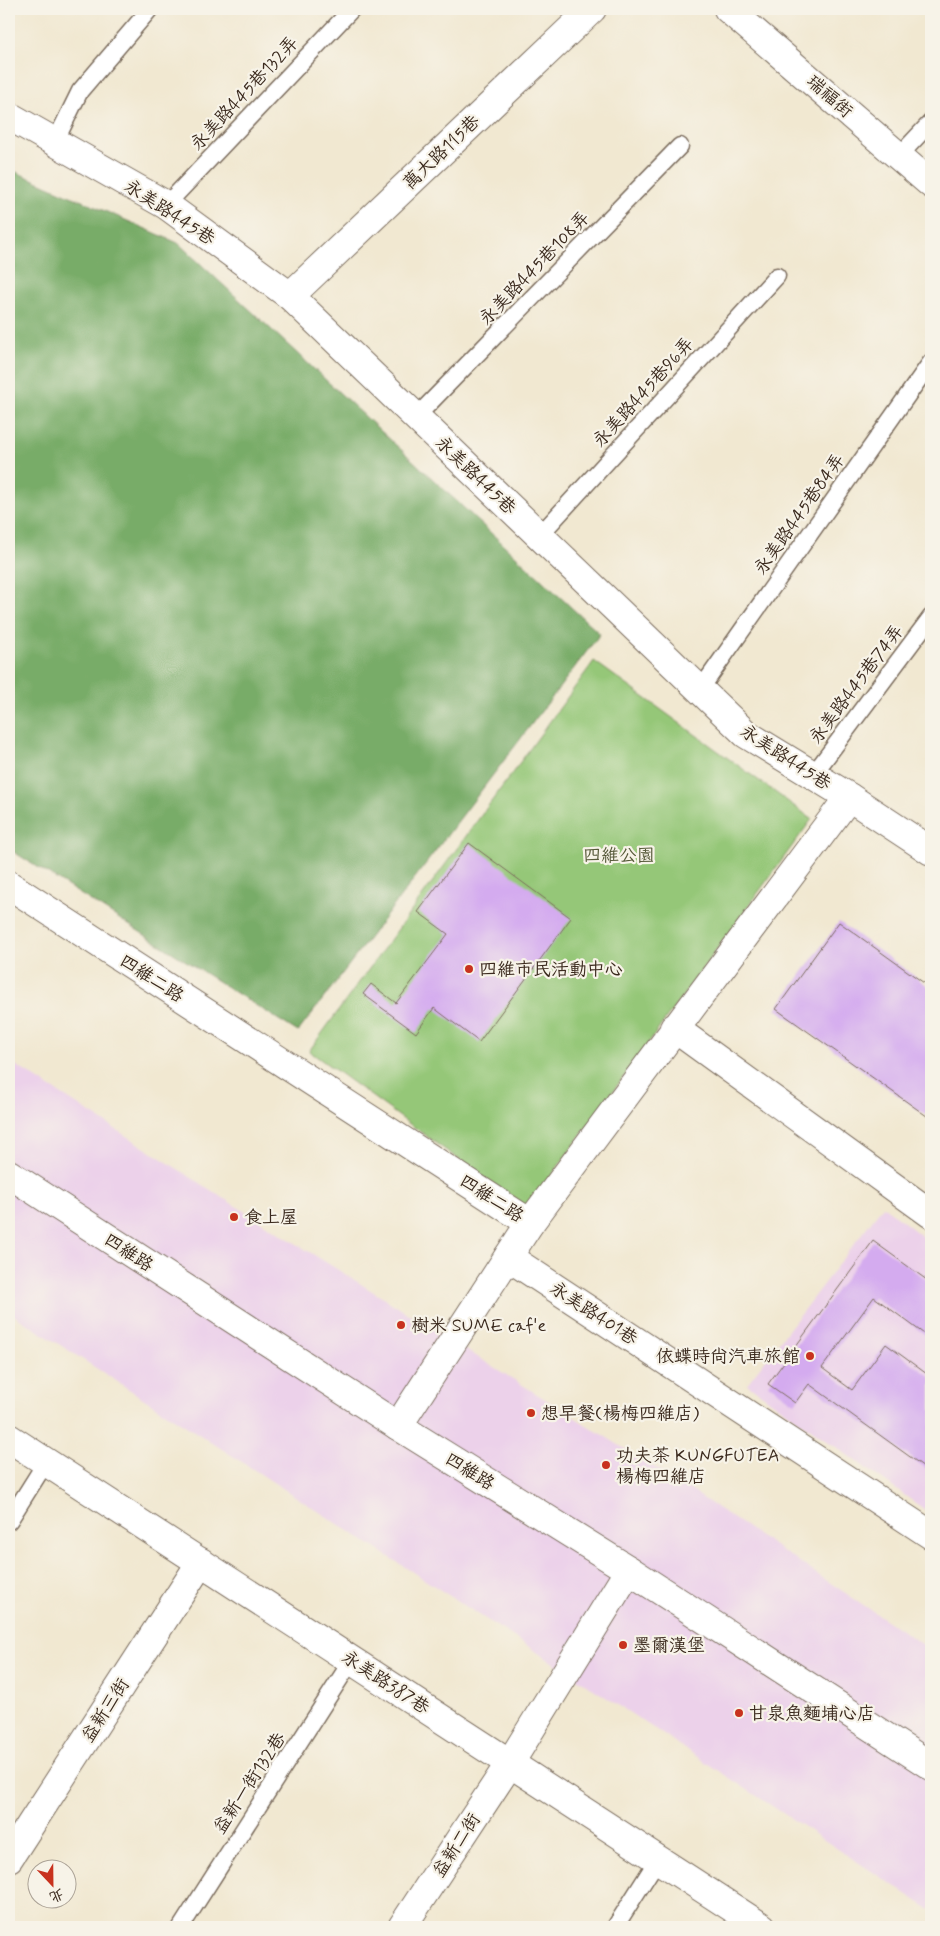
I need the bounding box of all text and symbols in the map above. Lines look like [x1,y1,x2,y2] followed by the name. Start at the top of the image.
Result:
[186,31,304,156] street label: 永美路445巷132弄
[801,70,858,124] street label: 瑞福街
[398,110,485,195] street label: 萬大路115巷
[120,175,219,251] street label: 永美路445巷
[474,207,595,331] street label: 永美路445巷108弄
[588,333,700,453] street label: 永美路445巷96弄
[430,431,521,520] street label: 永美路445巷
[749,449,851,580] street label: 永美路445巷84弄
[804,620,909,749] street label: 永美路445巷74弄
[736,720,835,796] street label: 永美路445巷
[583,844,655,868] park label: 四維公園
[115,949,188,1009] street label: 四維二路
[479,958,623,982] place label: 四維市民活動中心
[463,963,475,975] marker: 四維市民活動中心
[455,1169,528,1229] street label: 四維二路
[244,1206,298,1230] place label: 食上屋
[228,1211,240,1223] marker: 食上屋
[99,1228,158,1278] street label: 四維路
[545,1277,642,1351] street label: 永美路401巷
[411,1314,547,1338] place label: 樹米 SUME caf'e
[395,1319,407,1331] marker: 樹米 SUME caf'e
[656,1345,800,1369] place label: 依蝶時尚汽車旅館
[804,1350,816,1362] marker: 依蝶時尚汽車旅館
[541,1402,700,1426] place label: 想早餐(楊梅四維店)
[525,1407,537,1419] marker: 想早餐(楊梅四維店)
[616,1444,779,1489] place label: 功夫茶 KUNGFUTEA 楊梅四維店
[440,1447,499,1496] street label: 四維路
[600,1459,612,1471] marker: 功夫茶 KUNGFUTEA 楊梅四維店
[633,1634,705,1658] place label: 墨爾漢堡
[617,1639,629,1651] marker: 墨爾漢堡
[337,1646,434,1720] street label: 永美路387巷
[76,1674,136,1747] street label: 益新三街
[749,1702,875,1726] place label: 甘泉魚麵埔心店
[733,1707,745,1719] marker: 甘泉魚麵埔心店
[208,1728,292,1839] street label: 益新一街132巷
[427,1809,487,1882] street label: 益新二街
[28,1858,78,1908] north arrow
[47,1884,66,1906] text: 北

